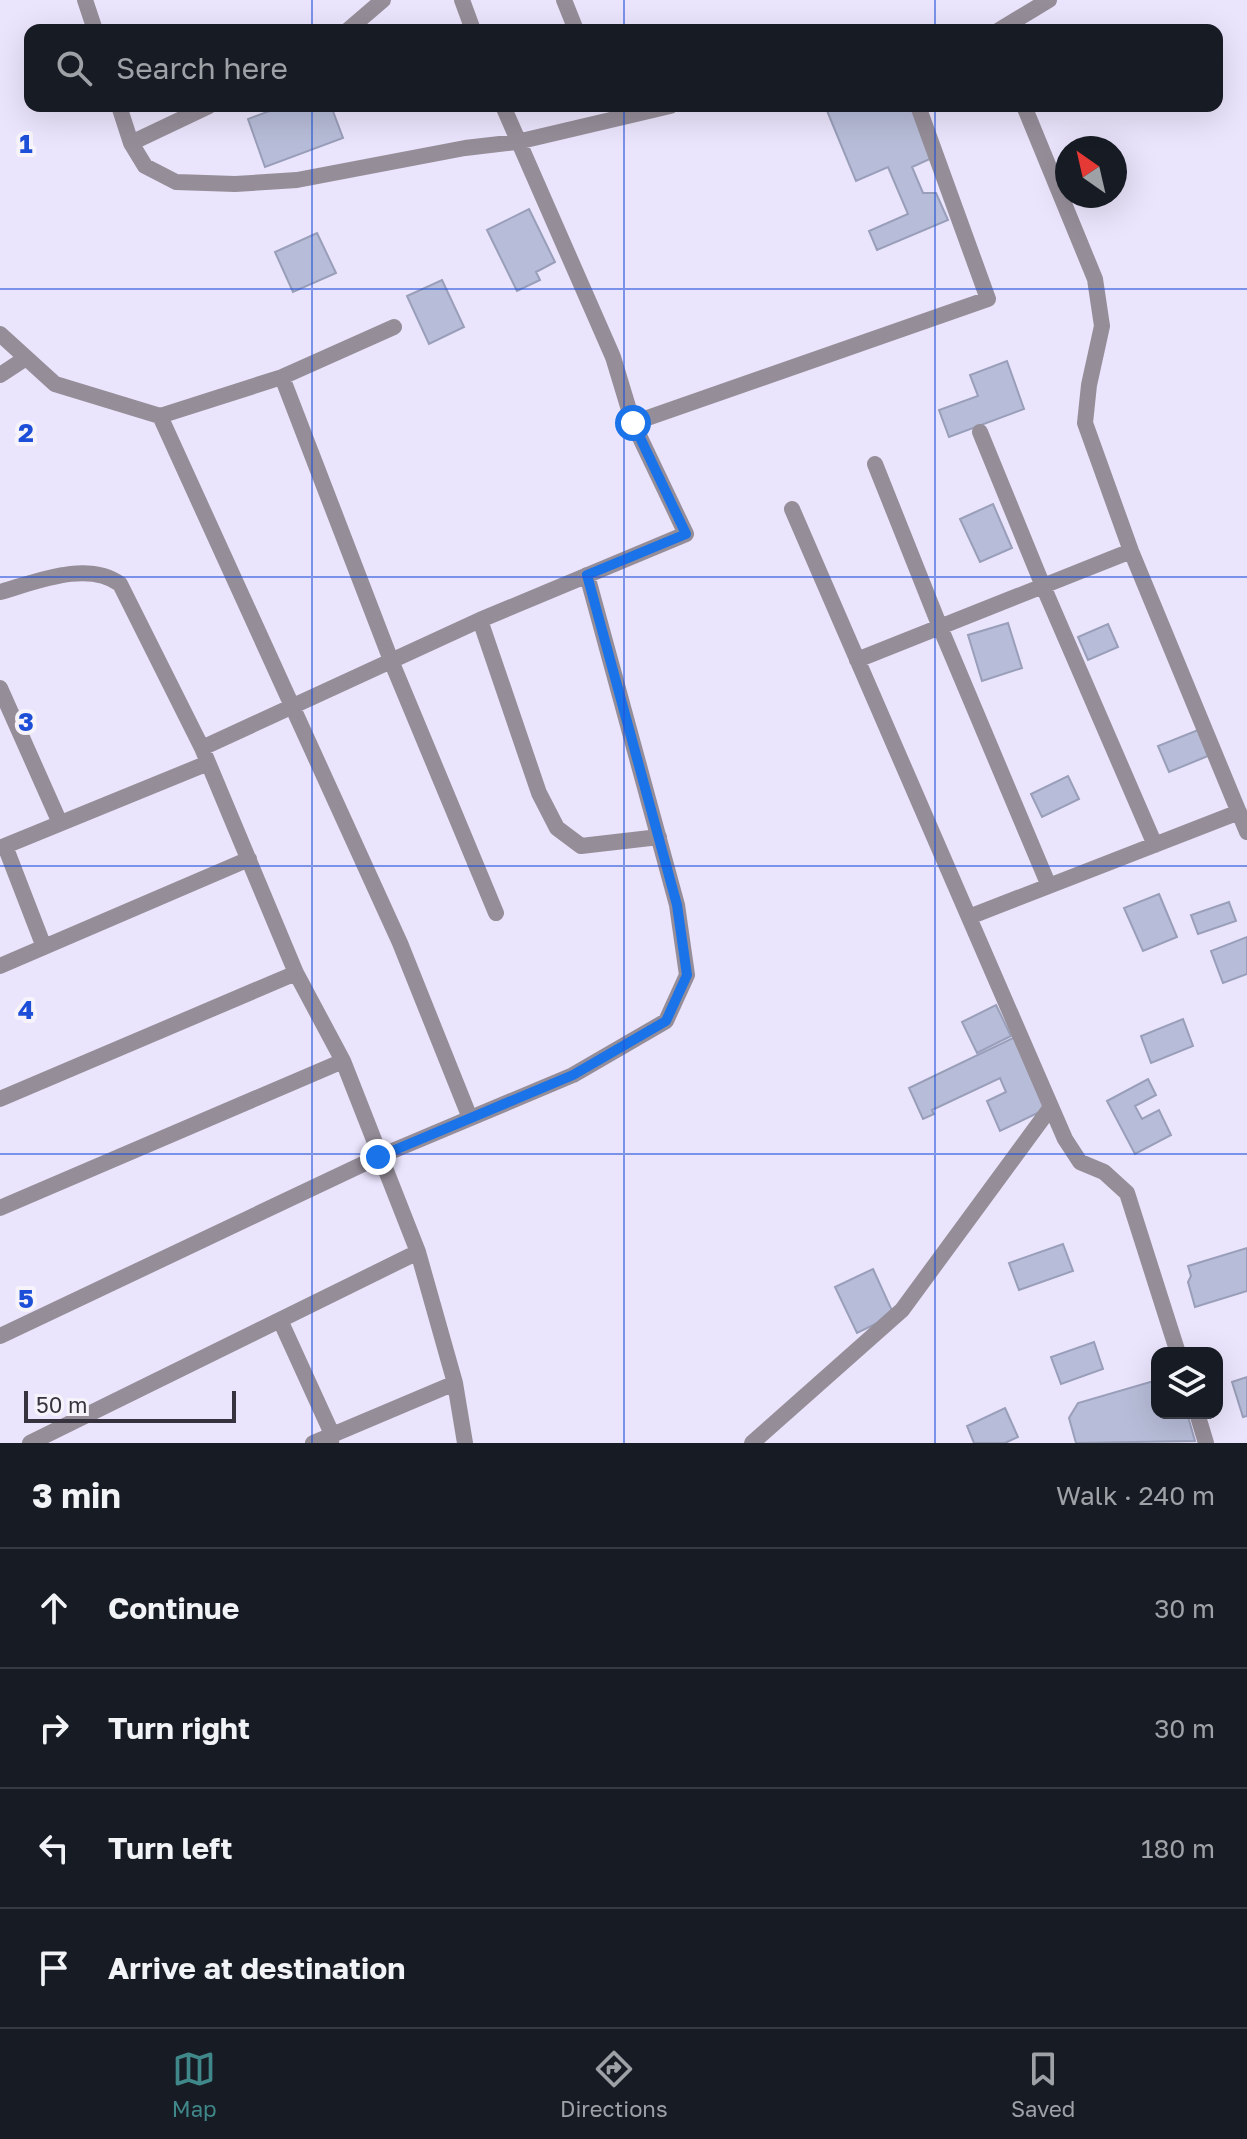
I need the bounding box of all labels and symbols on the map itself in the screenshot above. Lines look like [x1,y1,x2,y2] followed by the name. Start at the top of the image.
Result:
[19,128,33,159] text: 1
[1055,136,1127,208] north arrow
[615,405,651,441] route start
[18,417,34,448] text: 2
[18,706,34,737] text: 3
[18,994,34,1025] text: 4
[360,1139,396,1175] route end
[18,1283,34,1314] text: 5
[24,1387,236,1423] scale bar

